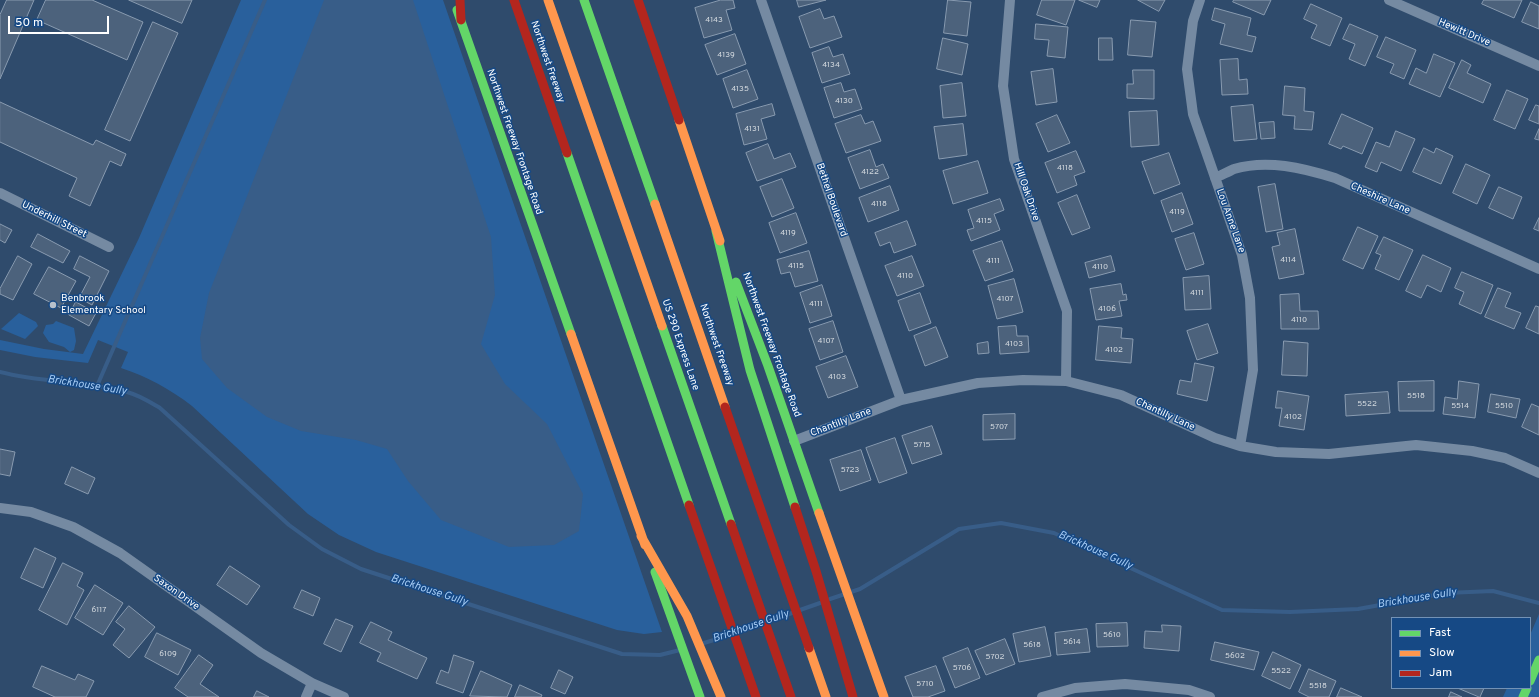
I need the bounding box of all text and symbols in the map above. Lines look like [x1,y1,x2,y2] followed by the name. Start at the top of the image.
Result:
[10,8,111,34] scale bar
[15,15,43,31] text: 50 m
[705,15,723,25] house number: 4143
[1436,17,1492,49] street label: Hewitt Drive
[527,20,567,104] street label: Northwest Freeway
[717,50,735,60] house number: 4139
[822,60,840,70] house number: 4134
[483,68,545,216] street label: Northwest Freeway Frontage Road
[731,84,749,94] house number: 4135
[835,96,853,106] house number: 4130
[744,124,760,134] house number: 4131
[1010,161,1042,223] street label: Hill Oak Drive
[813,162,849,238] street label: Bethel Boulevard
[1057,163,1073,173] house number: 4118
[861,167,879,177] house number: 4122
[1348,181,1412,217] street label: Cheshire Lane
[1213,187,1247,255] street label: Lou Anne Lane
[20,199,88,241] street label: Underhill Street
[871,199,887,209] house number: 4118
[1169,207,1185,217] house number: 4119
[976,216,992,226] house number: 4115
[780,228,796,238] house number: 4119
[1280,255,1296,265] house number: 4114
[986,256,1000,266] house number: 4111
[788,261,804,271] house number: 4115
[1092,262,1108,272] house number: 4110
[739,271,803,419] street label: Northwest Freeway Frontage Road
[897,271,913,281] house number: 4110
[1190,288,1204,298] house number: 4111
[61,293,146,316] place label: Benbrook Elementary School
[996,294,1014,304] house number: 4107
[659,298,701,392] street label: US 290 Express Lane
[809,299,823,309] house number: 4111
[48,300,58,310] marker: Benbrook Elementary School
[696,303,736,387] street label: Northwest Freeway
[1098,304,1116,314] house number: 4106
[1291,315,1307,325] house number: 4110
[817,336,835,346] house number: 4107
[1005,339,1023,349] house number: 4103
[1105,345,1123,355] house number: 4102
[828,372,846,382] house number: 4103
[47,373,127,399] water label: Brickhouse Gully
[1407,391,1425,401] house number: 5518
[1133,396,1197,434] street label: Chantilly Lane
[1357,399,1377,409] house number: 5522
[1451,401,1469,411] house number: 5514
[1495,401,1513,411] house number: 5510
[809,406,873,440] street label: Chantilly Lane
[1284,412,1302,422] house number: 4102
[990,422,1008,432] house number: 5707
[913,440,931,450] house number: 5715
[841,465,859,475] house number: 5723
[1056,529,1134,573] water label: Brickhouse Gully
[389,572,469,610] water label: Brickhouse Gully
[151,573,201,613] street label: Saxon Drive
[1377,586,1457,612] water label: Brickhouse Gully
[92,605,106,615] house number: 6117
[711,608,791,646] water label: Brickhouse Gully
[1391,617,1531,689] legend
[1429,625,1451,641] text: Fast
[1103,630,1121,640] house number: 5610
[1063,637,1081,647] house number: 5614
[1023,640,1041,650] house number: 5618
[1429,645,1455,661] text: Slow
[159,649,177,659] house number: 6109
[1225,651,1245,661] house number: 5602
[986,652,1004,662] house number: 5702
[953,663,971,673] house number: 5706
[1429,665,1452,681] text: Jam
[1271,666,1291,676] house number: 5522
[916,679,934,689] house number: 5710
[1309,681,1327,691] house number: 5518

